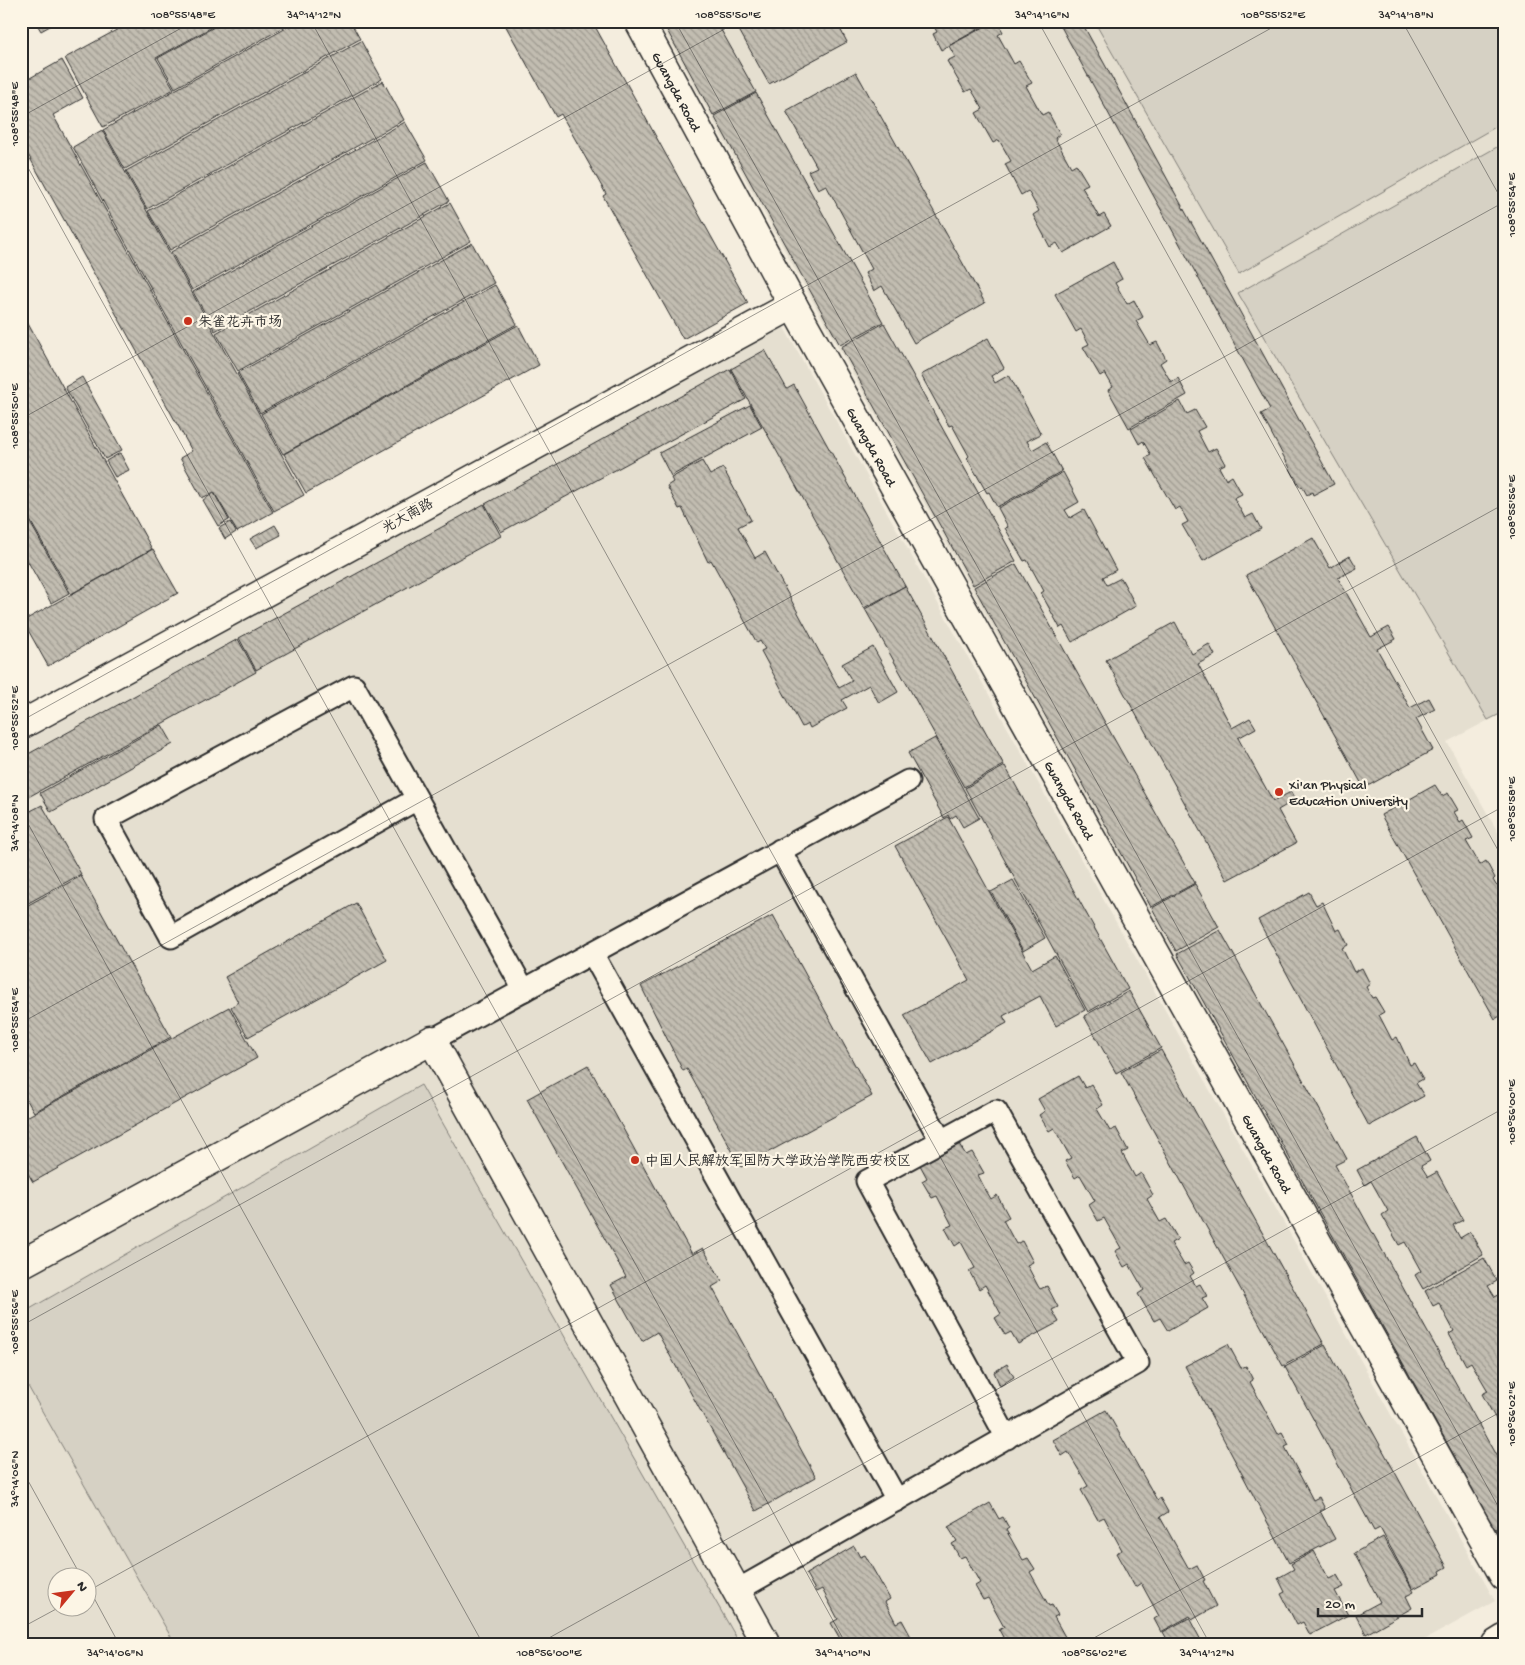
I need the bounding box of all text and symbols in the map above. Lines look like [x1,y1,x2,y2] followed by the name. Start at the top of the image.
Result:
[150,9,216,23] text: 108°55'48"E
[286,9,341,23] text: 34°14'12"N
[695,9,761,23] text: 108°55'50"E
[1014,9,1069,23] text: 34°14'16"N
[1240,9,1305,23] text: 108°55'52"E
[1377,9,1434,23] text: 34°14'18"N
[647,50,704,137] street label: Guangda Road
[9,81,23,147] text: 108°55'48"E
[1506,173,1520,238] text: 108°55'54"E
[198,314,282,332] place label: 朱雀花卉市场
[182,315,194,327] marker: 朱雀花卉市场
[9,383,23,449] text: 108°55'50"E
[841,405,900,492] street label: Guangda Road
[1506,474,1520,540] text: 108°55'56"E
[379,495,437,538] street label: 光大南路
[9,686,23,751] text: 108°55'52"E
[1039,759,1097,845] street label: Guangda Road
[1506,776,1520,842] text: 108°55'58"E
[1288,778,1408,811] place label: Xi'an Physical Education University
[1273,786,1285,798] marker: Xi'an Physical Education University
[9,794,23,853] text: 34°14'08"N
[9,988,23,1053] text: 108°55'54"E
[1506,1079,1520,1146] text: 108°56'00"E
[1236,1112,1295,1198] street label: Guangda Road
[645,1153,911,1171] place label: 中国人民解放军国防大学政治学院西安校区
[629,1154,641,1166] marker: 中国人民解放军国防大学政治学院西安校区
[9,1289,23,1355] text: 108°55'56"E
[1506,1381,1520,1447] text: 108°56'02"E
[9,1451,23,1508] text: 34°14'06"N
[48,1568,98,1618] north arrow
[72,1579,91,1595] text: N
[1318,1585,1421,1617] scale bar
[1325,1596,1355,1614] text: 20 m
[86,1647,143,1661] text: 34°14'06"N
[515,1647,582,1661] text: 108°56'00"E
[814,1647,871,1661] text: 34°14'10"N
[1061,1647,1127,1661] text: 108°56'02"E
[1179,1647,1234,1661] text: 34°14'12"N

